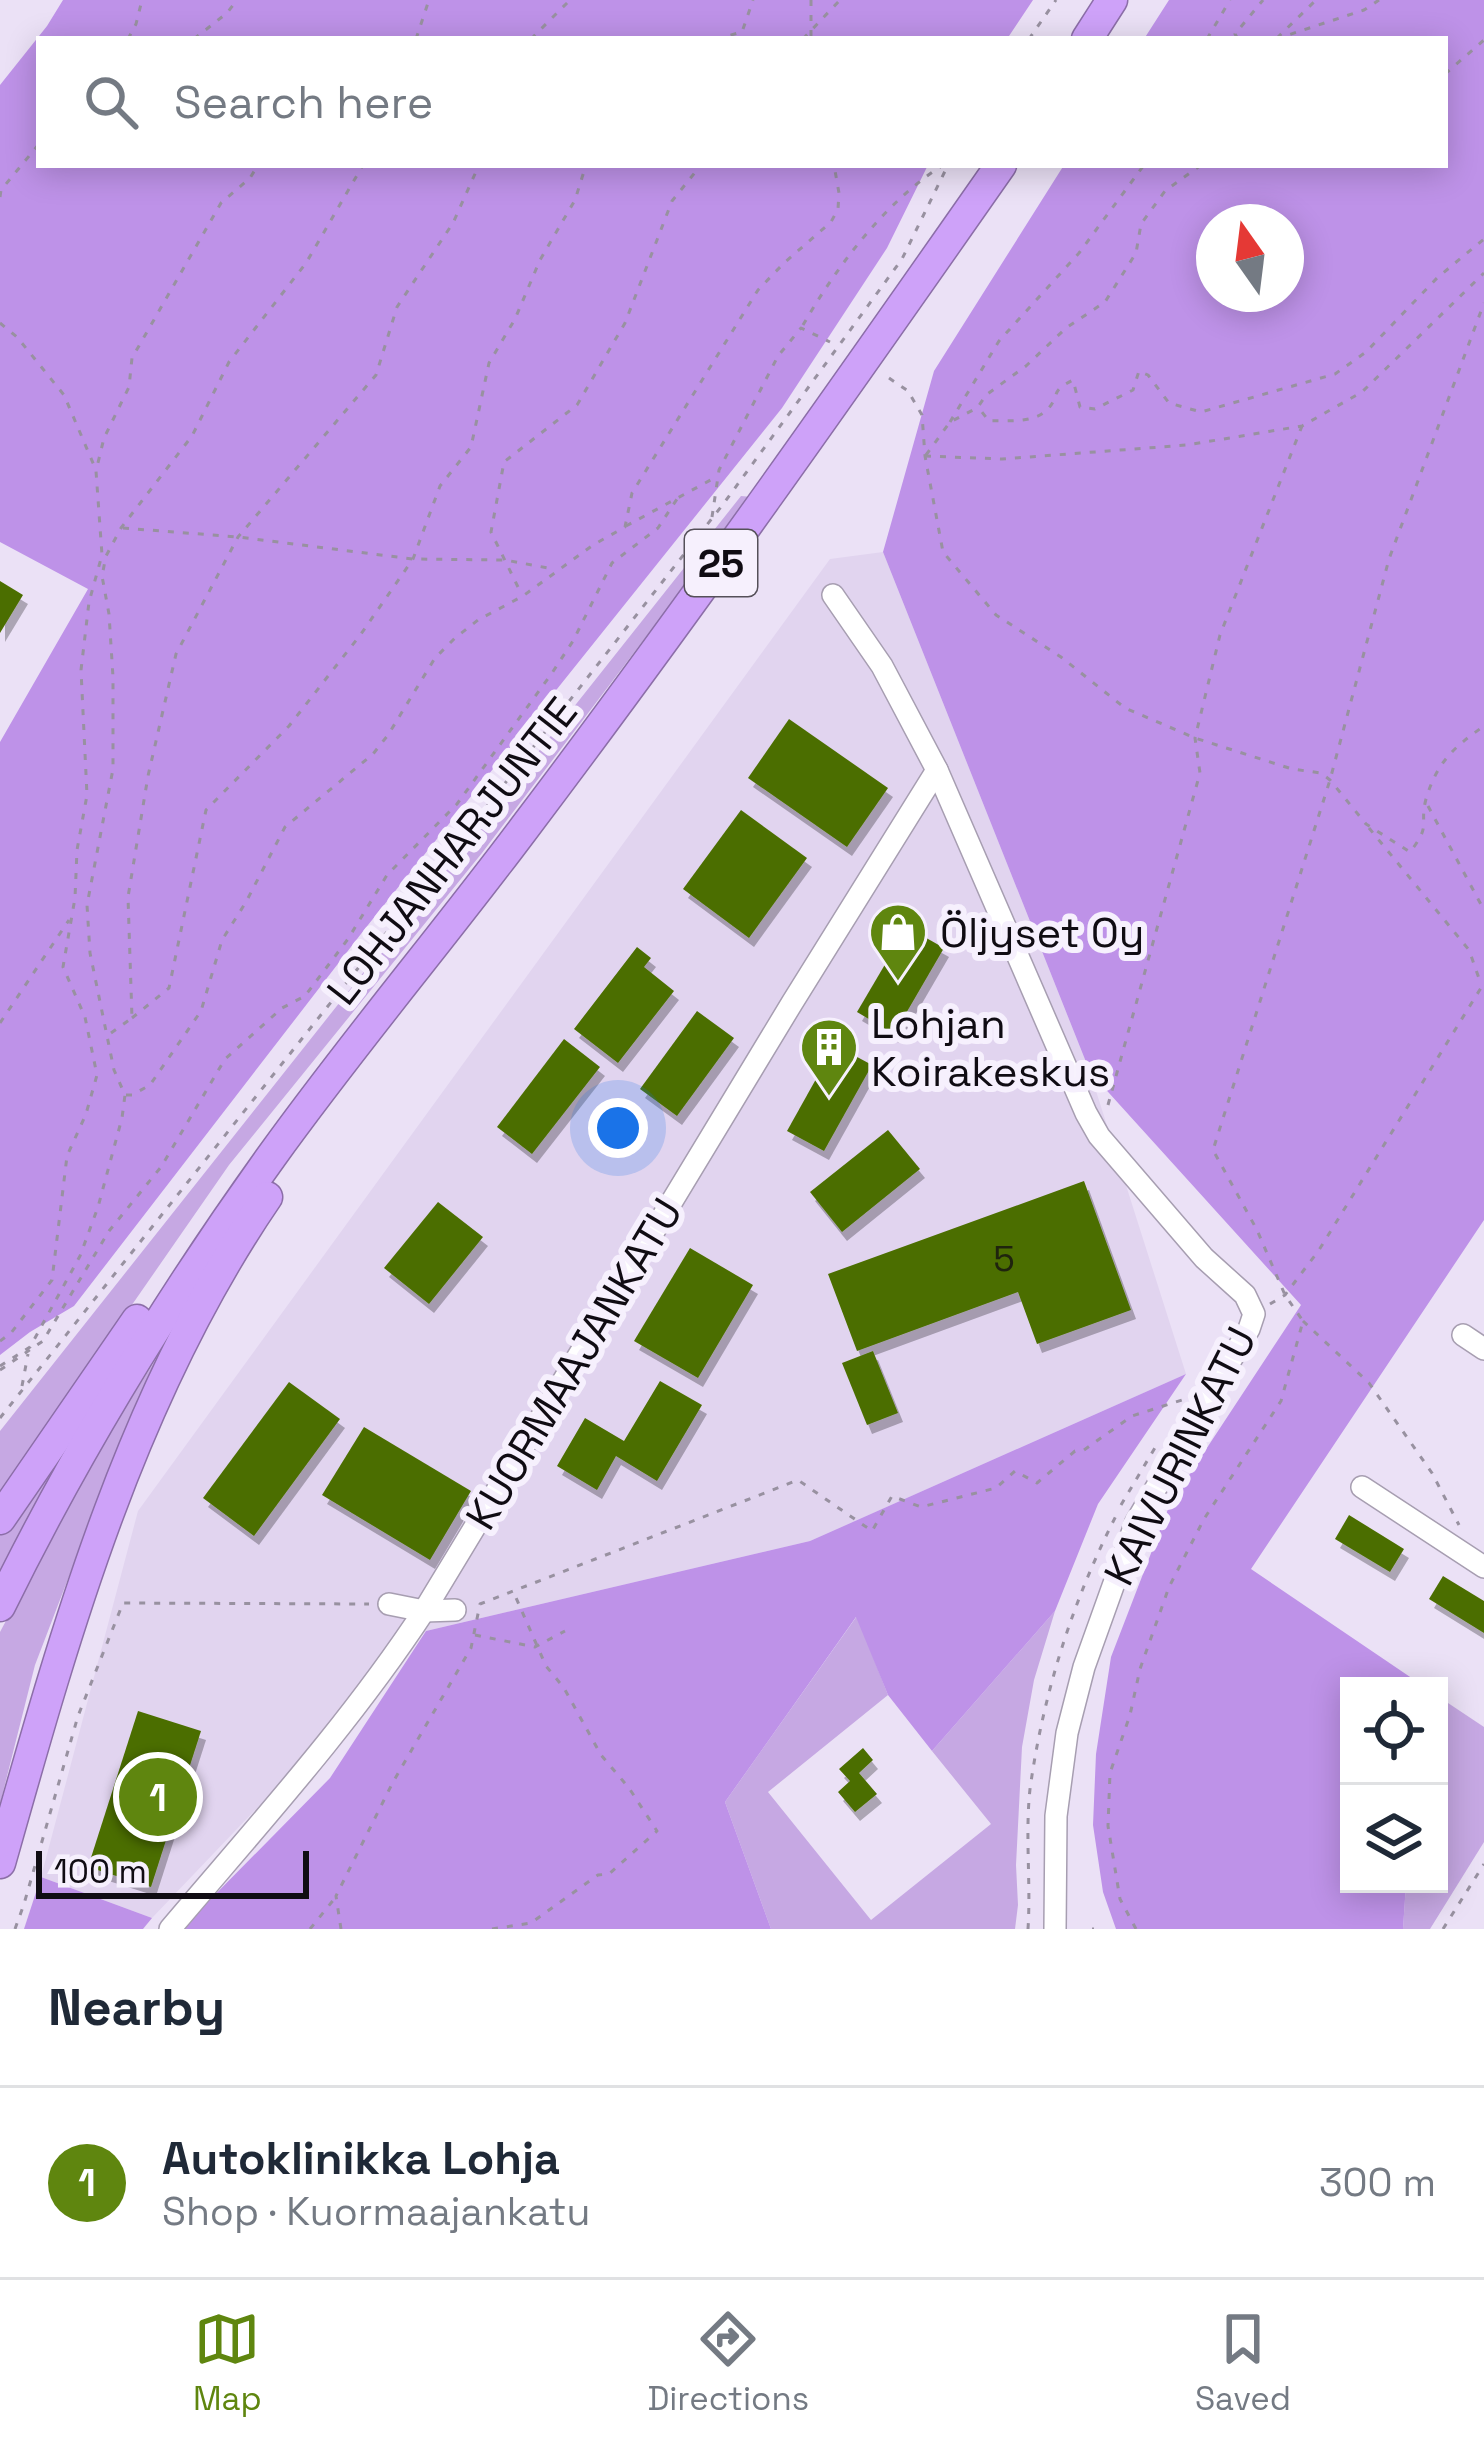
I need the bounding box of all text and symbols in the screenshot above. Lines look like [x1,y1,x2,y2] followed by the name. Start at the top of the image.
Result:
[36,36,1448,168] search box
[78,69,144,135] icon: search
[174,74,433,131] text: Search here
[1196,204,1304,312] north arrow
[685,530,757,596] road number: 25
[315,687,589,1015] street label: LOHJANHARJUNTIE
[867,901,929,983] shop icon: Öljyset Oy
[940,906,1145,959] place label: Öljyset Oy
[871,997,1110,1098] place label: Lohjan Koirakeskus
[798,1016,860,1098] building icon: Lohjan Koirakeskus
[588,1098,648,1158] your location
[454,1189,694,1539] street label: KUORMAAJANKATU
[993,1236,1015,1282] house number: 5
[1092,1318,1268,1594] street label: KAIVURINKATU
[1340,1677,1448,1893] map controls
[1340,1677,1448,1785] button: locate
[119,1752,197,1842] pin: 1
[1340,1785,1448,1893] button: layers
[36,1845,309,1898] scale bar
[54,1851,147,1893] text: 100 m
[48,1975,225,2040] text: Nearby
[162,2130,560,2187] text: Autoklinikka Lohja
[78,2158,96,2207] text: 1
[1319,2158,1436,2207] text: 300 m
[162,2187,590,2236] text: Shop · Kuormaajankatu
[193,2306,262,2420] tab: Map
[647,2306,809,2420] tab: Directions
[1195,2306,1291,2420] tab: Saved

